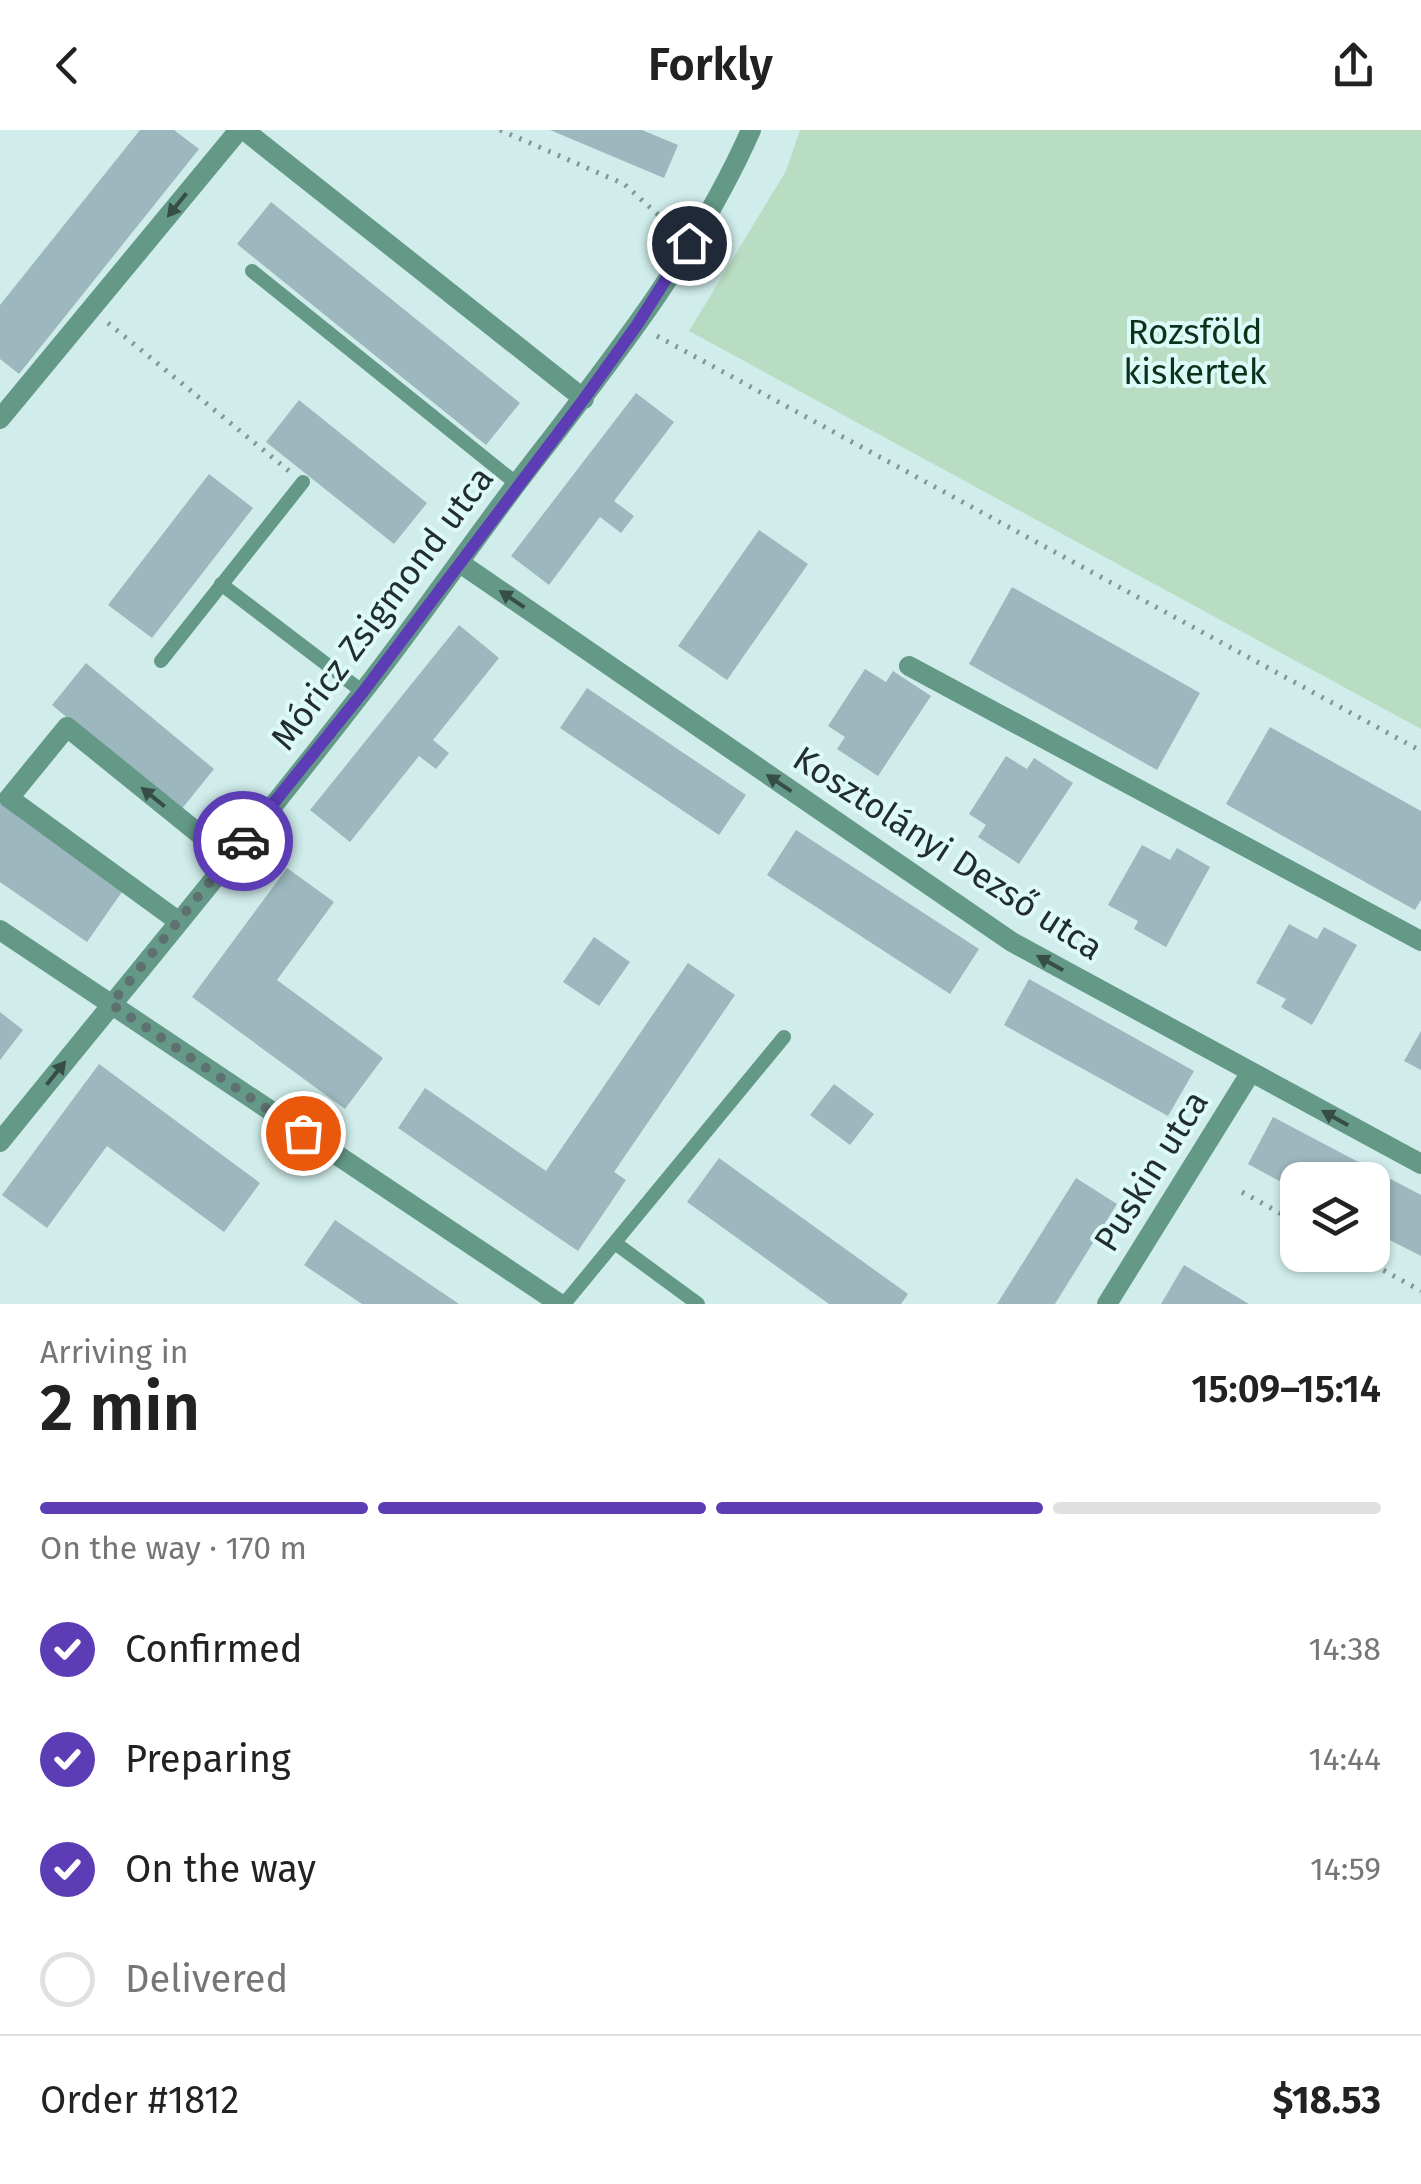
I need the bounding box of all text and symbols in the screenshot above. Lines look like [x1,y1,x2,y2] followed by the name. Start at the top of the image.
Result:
[40,38,95,93] icon: back
[648,38,773,92] text: Forkly
[1326,38,1381,93] icon: share
[167,193,188,218] one-way arrow
[647,201,732,286] pin
[662,216,717,271] icon: home
[1123,311,1267,393] park label: Rozsföld kiskertek
[262,458,502,758] street label: Móricz Zsigmond utca
[498,590,525,608] one-way arrow
[785,737,1111,969] street label: Kosztolányi Dezső utca
[766,774,793,792] one-way arrow
[140,787,166,808] one-way arrow
[193,791,293,891] courier
[216,814,271,869] icon: car
[1035,954,1064,971] one-way arrow
[45,1061,66,1086] one-way arrow
[1085,1083,1217,1259] street label: Puskin utca
[261,1091,346,1176] pin
[276,1106,331,1161] icon: bag
[1321,1109,1350,1126] one-way arrow
[1280,1162,1390,1272] map controls
[1280,1162,1390,1272] button: layers
[40,1333,188,1371] text: Arriving in
[1191,1366,1381,1412] text: 15:09–15:14
[40,1369,200,1447] text: 2 min
[40,1529,307,1567] text: On the way · 170 m
[40,1622,95,1677] icon: check
[125,1626,303,1672] text: Confirmed
[1309,1630,1381,1668] text: 14:38
[40,1732,95,1787] icon: check
[125,1736,291,1782] text: Preparing
[1309,1740,1381,1778] text: 14:44
[40,1842,95,1897] icon: check
[125,1846,316,1892] text: On the way
[1310,1850,1381,1888] text: 14:59
[125,1956,288,2002] text: Delivered
[40,2077,239,2123] text: Order #1812
[1273,2077,1381,2123] text: $18.53

